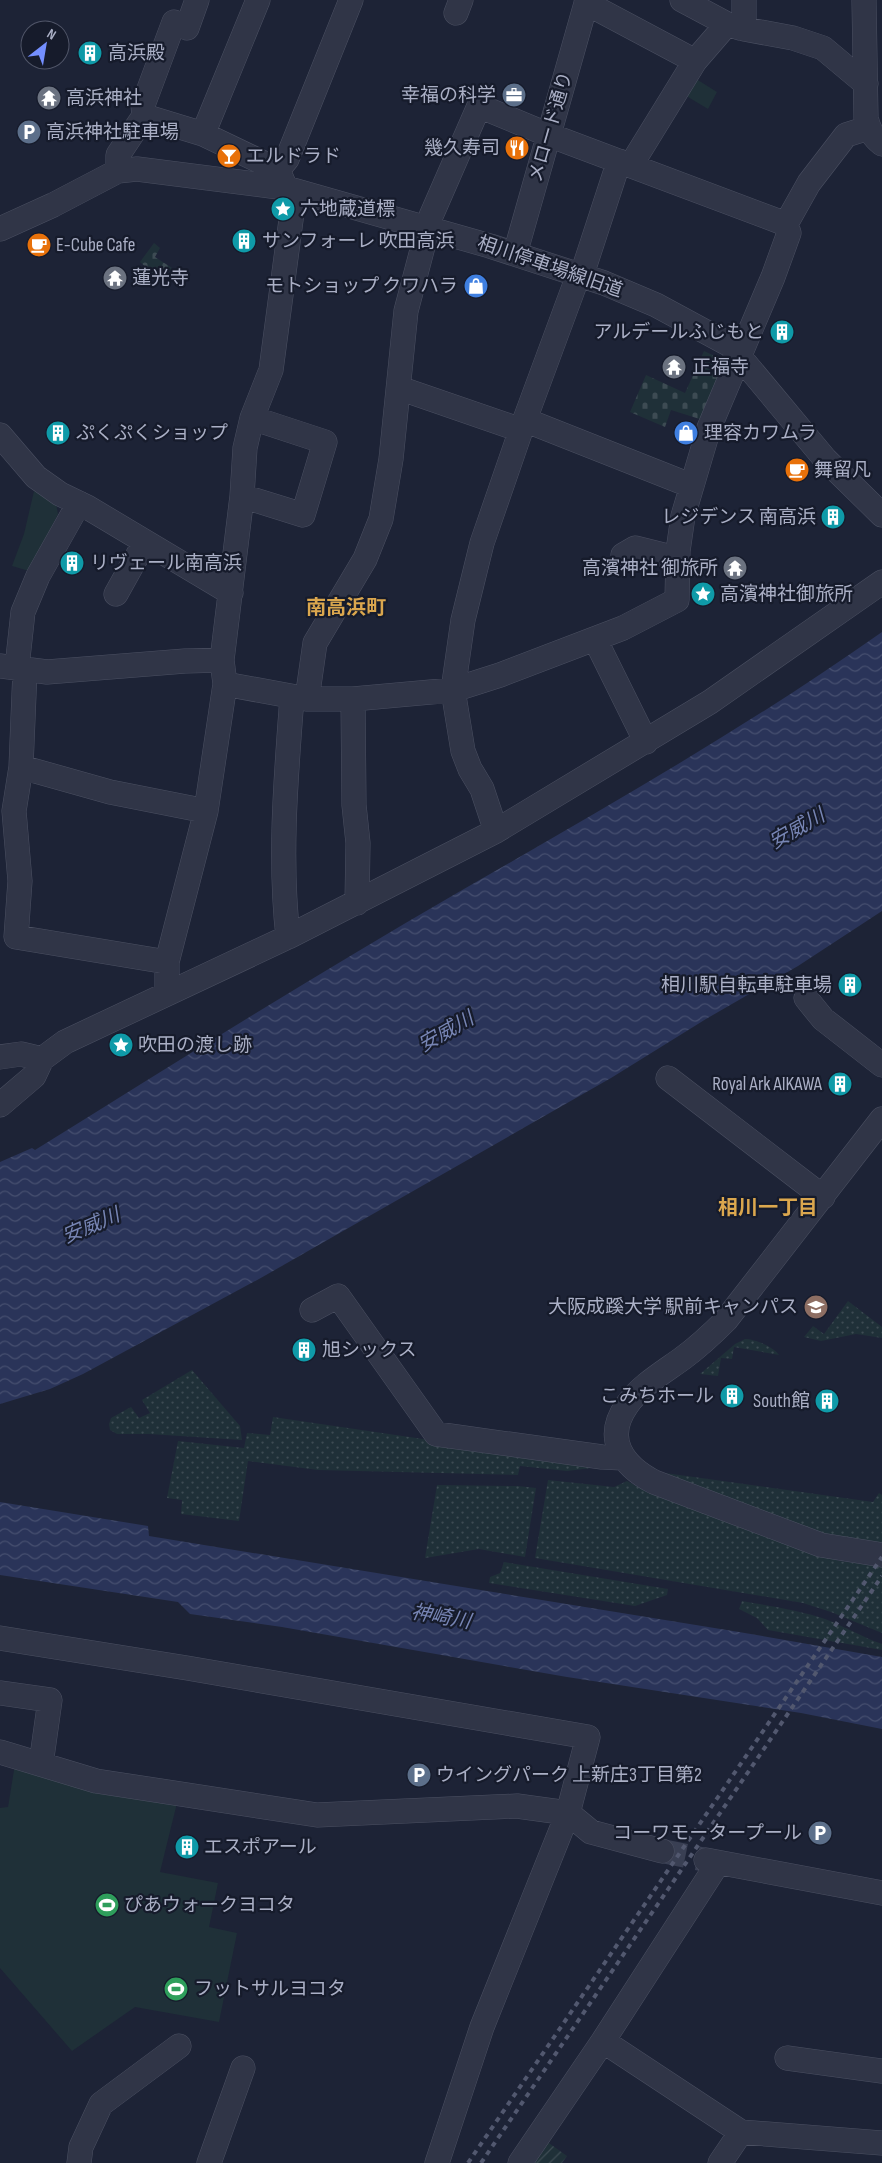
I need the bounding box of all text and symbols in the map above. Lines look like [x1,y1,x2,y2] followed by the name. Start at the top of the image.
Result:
[20,20,70,70] north arrow
[44,25,59,43] text: N
[77,40,103,66] building icon: 高浜殿
[108,42,165,65] place label: 高浜殿
[524,69,578,185] street label: メロード通り
[501,82,527,108] office icon: 幸福の科学
[401,84,496,107] place label: 幸福の科学
[36,85,62,111] temple icon: 高浜神社
[66,87,142,110] place label: 高浜神社
[16,119,42,145] parking icon: 高浜神社駐車場
[46,121,179,144] place label: 高浜神社駐車場
[504,135,530,161] restaurant icon: 幾久寿司
[424,137,500,160] place label: 幾久寿司
[216,143,242,169] bar icon: エルドラド
[246,145,341,168] place label: エルドラド
[270,196,296,222] place icon: 六地蔵道標
[300,198,395,221] place label: 六地蔵道標
[231,228,257,254] building icon: サンフォーレ 吹田高浜
[262,230,454,253] place label: サンフォーレ 吹田高浜
[474,231,626,303] street label: 相川停車場線旧道
[26,232,52,258] cafe icon: E-Cube Cafe
[56,234,135,257] place label: E-Cube Cafe
[102,265,128,291] temple icon: 蓮光寺
[132,267,189,290] place label: 蓮光寺
[463,273,489,299] shop icon: モトショップ クワハラ
[265,275,458,298] place label: モトショップ クワハラ
[769,319,795,345] building icon: アルデールふじもと
[594,321,764,344] place label: アルデールふじもと
[661,354,687,380] temple icon: 正福寺
[692,356,749,379] place label: 正福寺
[45,420,71,446] building icon: ぷくぷくショップ
[673,420,699,446] shop icon: 理容カワムラ
[76,422,228,445] place label: ぷくぷくショップ
[704,422,817,445] place label: 理容カワムラ
[784,457,810,483] cafe icon: 舞留凡
[814,459,871,482] place label: 舞留凡
[820,504,846,530] building icon: レジデンス 南高浜
[661,506,816,529] place label: レジデンス 南高浜
[59,550,85,576] building icon: リヴェール南高浜
[90,552,242,575] place label: リヴェール南高浜
[722,555,748,581] temple icon: 高濱神社 御旅所
[582,557,718,580] place label: 高濱神社 御旅所
[690,581,716,607] place icon: 高濱神社御旅所
[720,583,853,606] place label: 高濱神社御旅所
[306,596,386,620] district label: 南高浜町
[765,803,831,854] water label: 安威川
[837,972,863,998] building icon: 相川駅自転車駐車場
[661,974,832,997] place label: 相川駅自転車駐車場
[414,1006,480,1057] water label: 安威川
[108,1032,134,1058] place icon: 吹田の渡し跡
[138,1034,252,1057] place label: 吹田の渡し跡
[827,1071,853,1097] building icon: Royal Ark AIKAWA
[712,1073,823,1096] place label: Royal Ark AIKAWA
[718,1196,818,1220] district label: 相川一丁目
[59,1202,125,1249] water label: 安威川
[803,1294,829,1320] school or university icon: 大阪成蹊大学 駅前キャンパス
[548,1296,798,1319] place label: 大阪成蹊大学 駅前キャンパス
[291,1337,317,1363] building icon: 旭シックス
[322,1339,416,1362] place label: 旭シックス
[719,1383,745,1409] building icon: こみちホール
[600,1385,714,1408] place label: こみちホール
[814,1388,840,1414] building icon: South館
[753,1390,810,1413] place label: South館
[409,1600,475,1634] water label: 神崎川
[406,1762,432,1788] parking icon: ウイングパーク 上新庄3丁目第2
[436,1764,702,1787] place label: ウイングパーク 上新庄3丁目第2
[807,1820,833,1846] parking icon: コーワモータープール
[613,1822,802,1845] place label: コーワモータープール
[174,1834,200,1860] building icon: エスポアール
[204,1836,317,1859] place label: エスポアール
[94,1892,120,1918] sports icon: ぴあウォークヨコタ
[124,1894,295,1917] place label: ぴあウォークヨコタ
[163,1976,189,2002] sports icon: フットサルヨコタ
[194,1978,346,2001] place label: フットサルヨコタ

